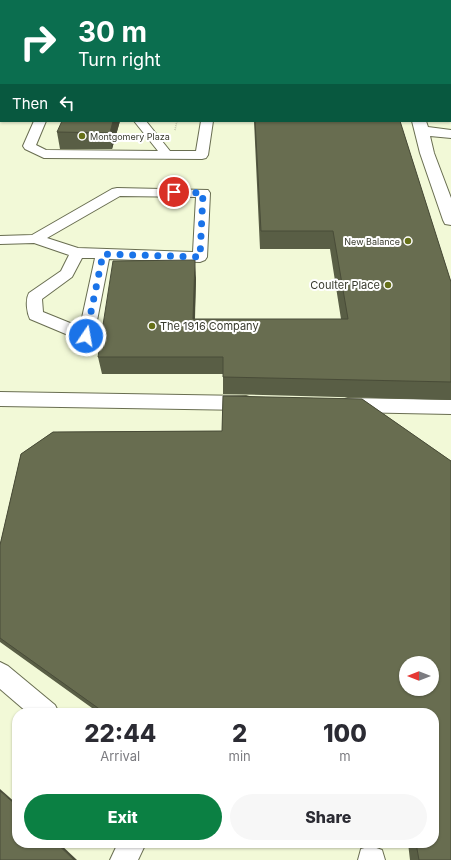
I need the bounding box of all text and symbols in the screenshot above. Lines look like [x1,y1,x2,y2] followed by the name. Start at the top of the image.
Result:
[78,15,147,49] text: 30 m
[12,16,64,68] icon: right
[78,49,161,70] text: Turn right
[56,92,78,114] icon: left
[12,94,48,113] text: Then
[77,131,87,141] marker: Montgomery Plaza
[90,131,170,142] place label: Montgomery Plaza
[157,175,191,209] pin
[163,181,185,203] icon: arrive
[344,236,400,247] place label: New Balance
[403,236,413,246] marker: New Balance
[310,278,380,292] place label: Coulter Place
[383,280,393,290] marker: Coulter Place
[65,315,107,357] position arrow
[160,319,259,333] place label: The 1916 Company
[147,321,157,331] marker: The 1916 Company
[399,656,439,696] north arrow
[399,656,439,696] map controls
[84,719,156,748] text: 22:44
[232,719,247,748] text: 2
[323,719,367,748] text: 100
[100,748,140,764] text: Arrival
[229,748,251,764] text: min
[339,748,351,764] text: m
[24,794,222,840] button: Exit
[230,794,427,840] button: Share

